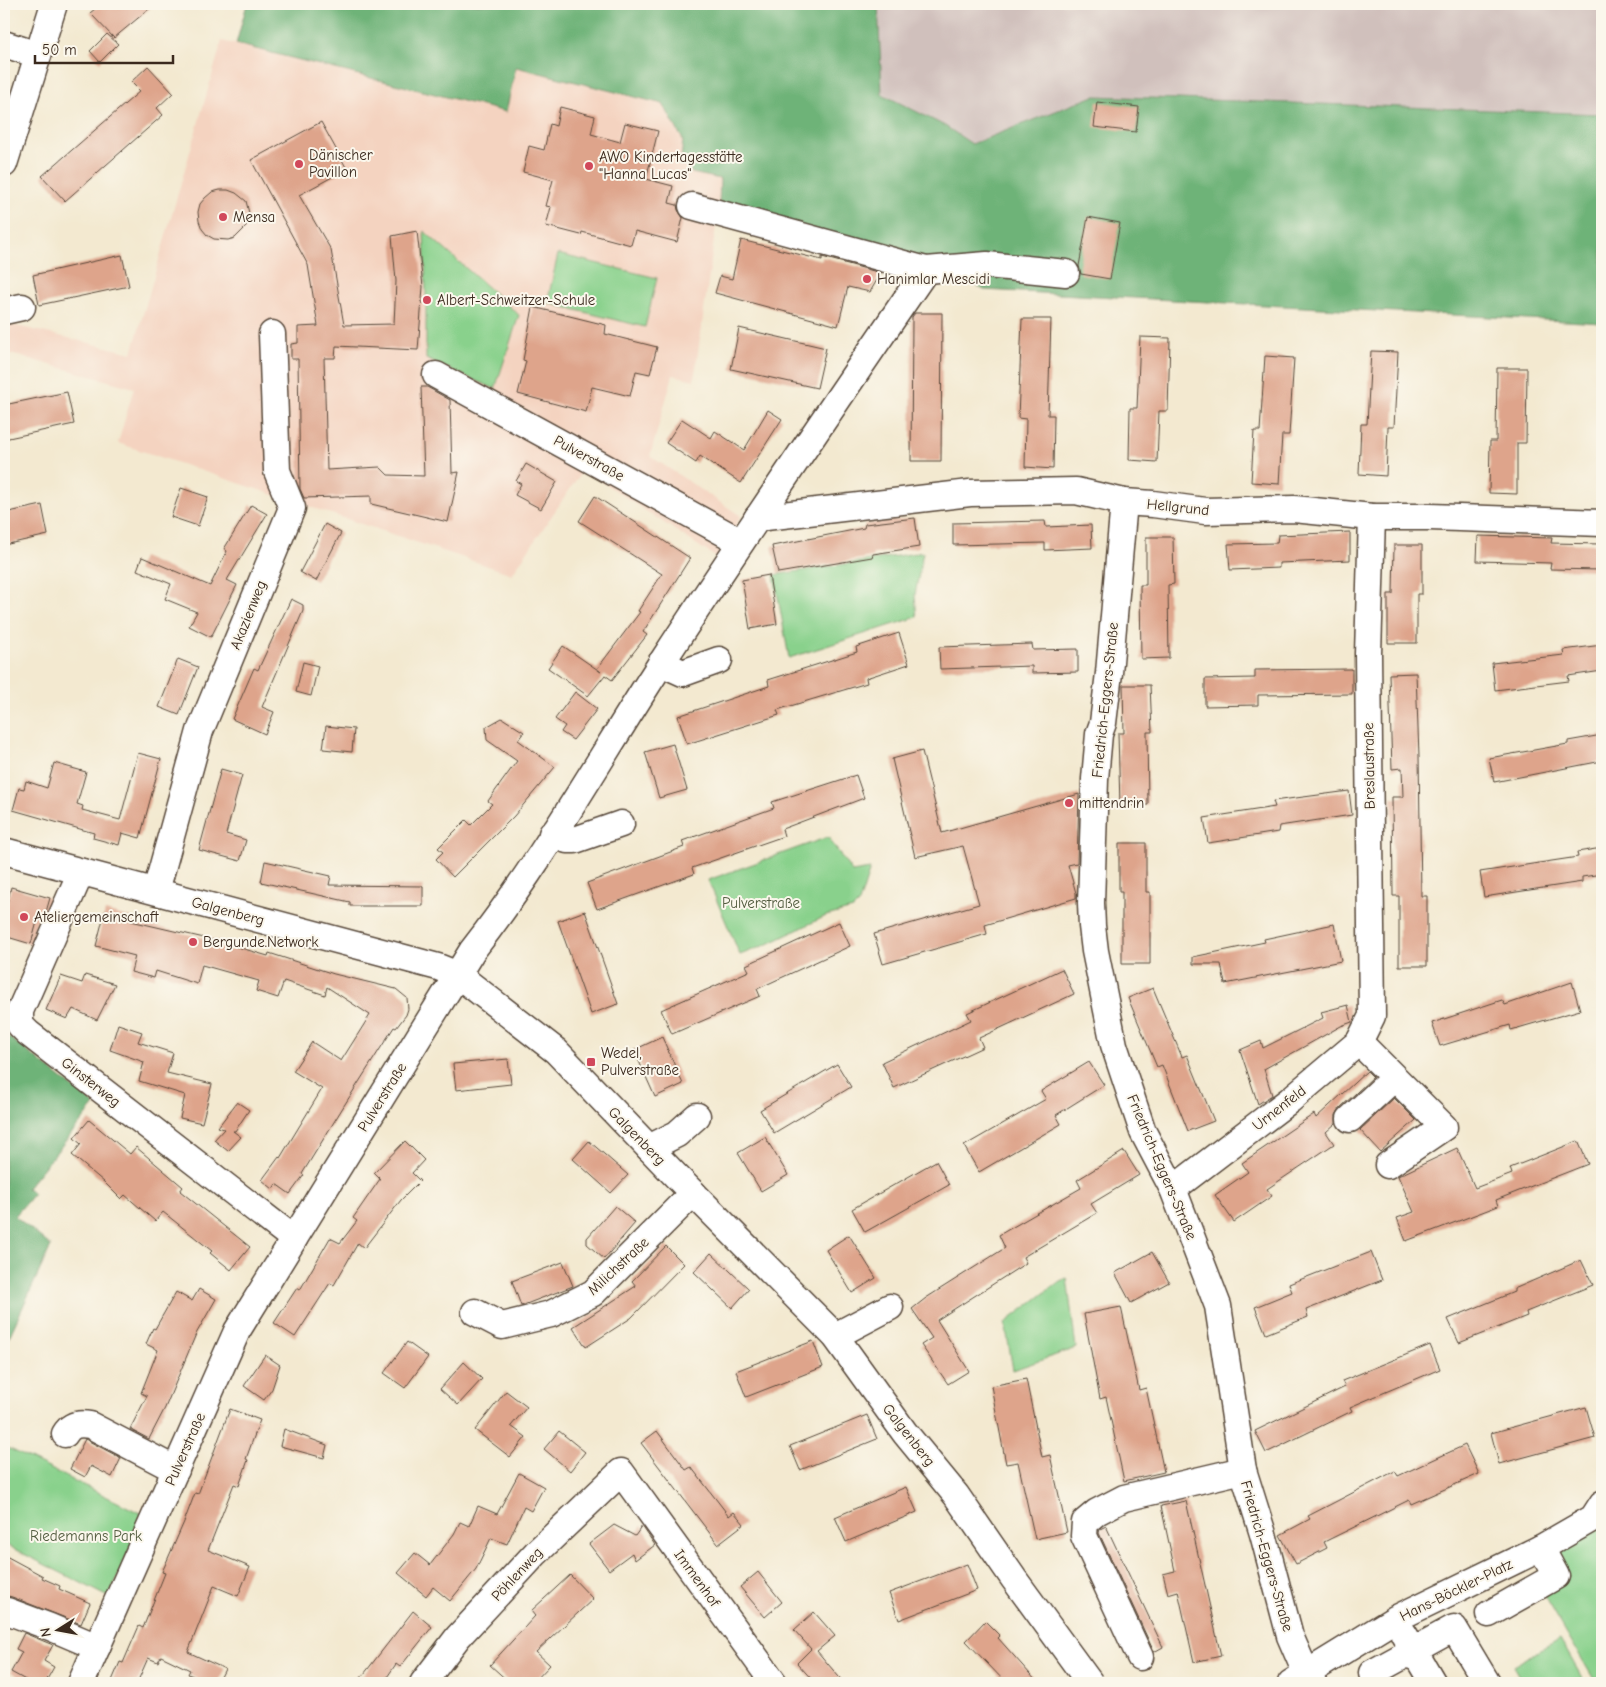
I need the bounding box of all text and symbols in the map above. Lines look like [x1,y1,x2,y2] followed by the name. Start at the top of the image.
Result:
[35,32,172,64] scale bar
[42,41,77,59] text: 50 m
[309,146,373,181] place label: Dänischer Pavillon
[599,148,743,183] place label: AWO Kindertagesstätte "Hanna Lucas"
[293,158,305,170] marker: Dänischer Pavillon
[583,160,595,172] marker: AWO Kindertagesstätte "Hanna Lucas"
[233,208,275,226] place label: Mensa
[217,211,229,223] marker: Mensa
[877,270,990,288] place label: Hanimlar Mescidi
[861,273,873,285] marker: Hanimlar Mescidi
[437,291,596,309] place label: Albert-Schweitzer-Schule
[421,294,433,306] marker: Albert-Schweitzer-Schule
[550,431,628,485] street label: Pulverstraße
[1146,495,1210,519] street label: Hellgrund
[226,578,270,652] street label: Akazienweg
[1088,621,1122,779] street label: Friedrich-Eggers-Straße
[1359,722,1379,810] street label: Breslaustraße
[1079,794,1144,812] place label: mittendrin
[1063,797,1075,809] marker: mittendrin
[190,893,266,929] street label: Galgenberg
[722,894,801,912] park label: Pulverstraße
[34,908,159,926] place label: Ateliergemeinschaft
[18,911,30,923] marker: Ateliergemeinschaft
[203,933,319,951] place label: Bergunde.Network
[187,936,199,948] marker: Bergunde.Network
[601,1044,680,1079] place label: Wedel, Pulverstraße
[58,1053,124,1111] street label: Ginsterweg
[585,1056,597,1068] marker: Wedel, Pulverstraße
[354,1059,411,1135] street label: Pulverstraße
[1249,1081,1309,1135] street label: Urnenfeld
[1123,1092,1201,1243] street label: Friedrich-Eggers-Straße
[605,1103,669,1169] street label: Galgenberg
[584,1233,653,1299] street label: Milichstraße
[879,1400,939,1470] street label: Galgenberg
[161,1409,209,1488] street label: Pulverstraße
[1237,1478,1297,1634] street label: Friedrich-Eggers-Straße
[30,1527,143,1545] park label: Riedemanns Park
[488,1543,546,1605] street label: Pöhlenweg
[670,1546,724,1611] street label: Immenhof
[1397,1555,1516,1625] street label: Hans-Böckler-Platz
[32,1604,82,1654] north arrow
[37,1626,55,1638] text: N

